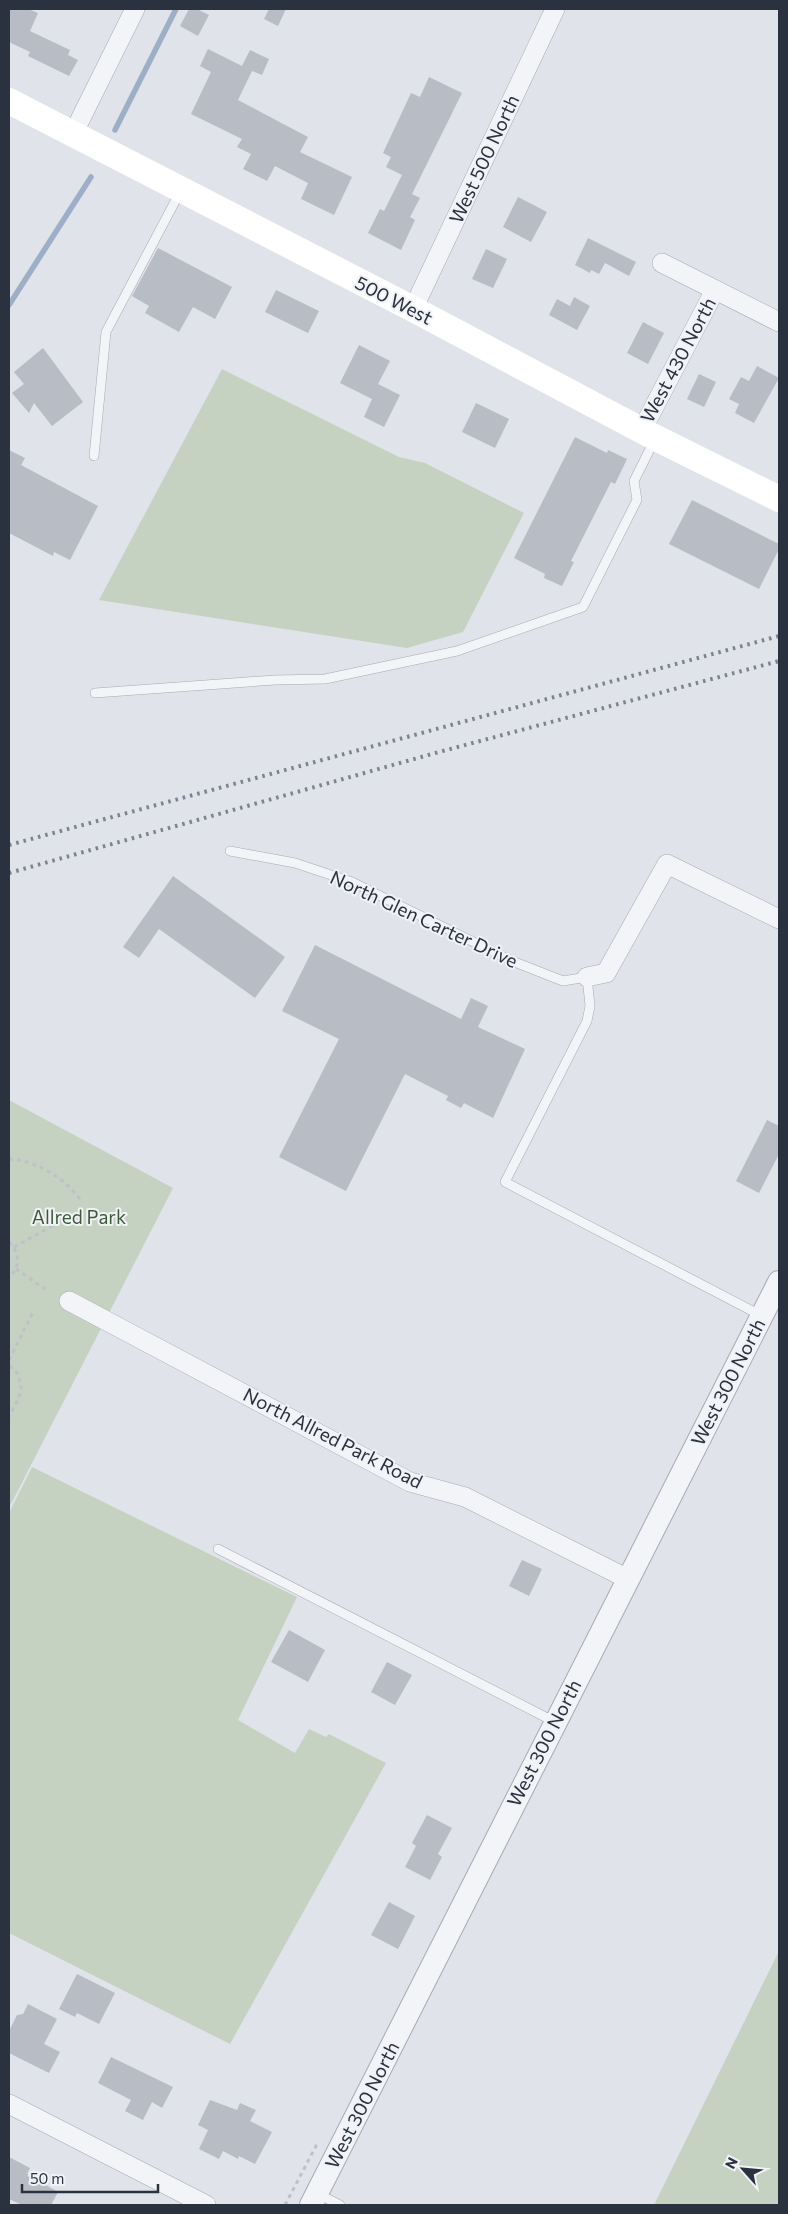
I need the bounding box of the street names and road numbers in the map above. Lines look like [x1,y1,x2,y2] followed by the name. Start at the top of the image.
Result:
[444,91,523,227] street label: West 500 North
[352,270,437,329] street label: 500 West
[635,293,720,426] street label: West 430 North
[327,865,522,972] street label: North Glen Carter Drive
[686,1314,769,1449] street label: West 300 North
[240,1382,427,1493] street label: North Allred Park Road
[502,1675,585,1810] street label: West 300 North
[320,2037,403,2172] street label: West 300 North

